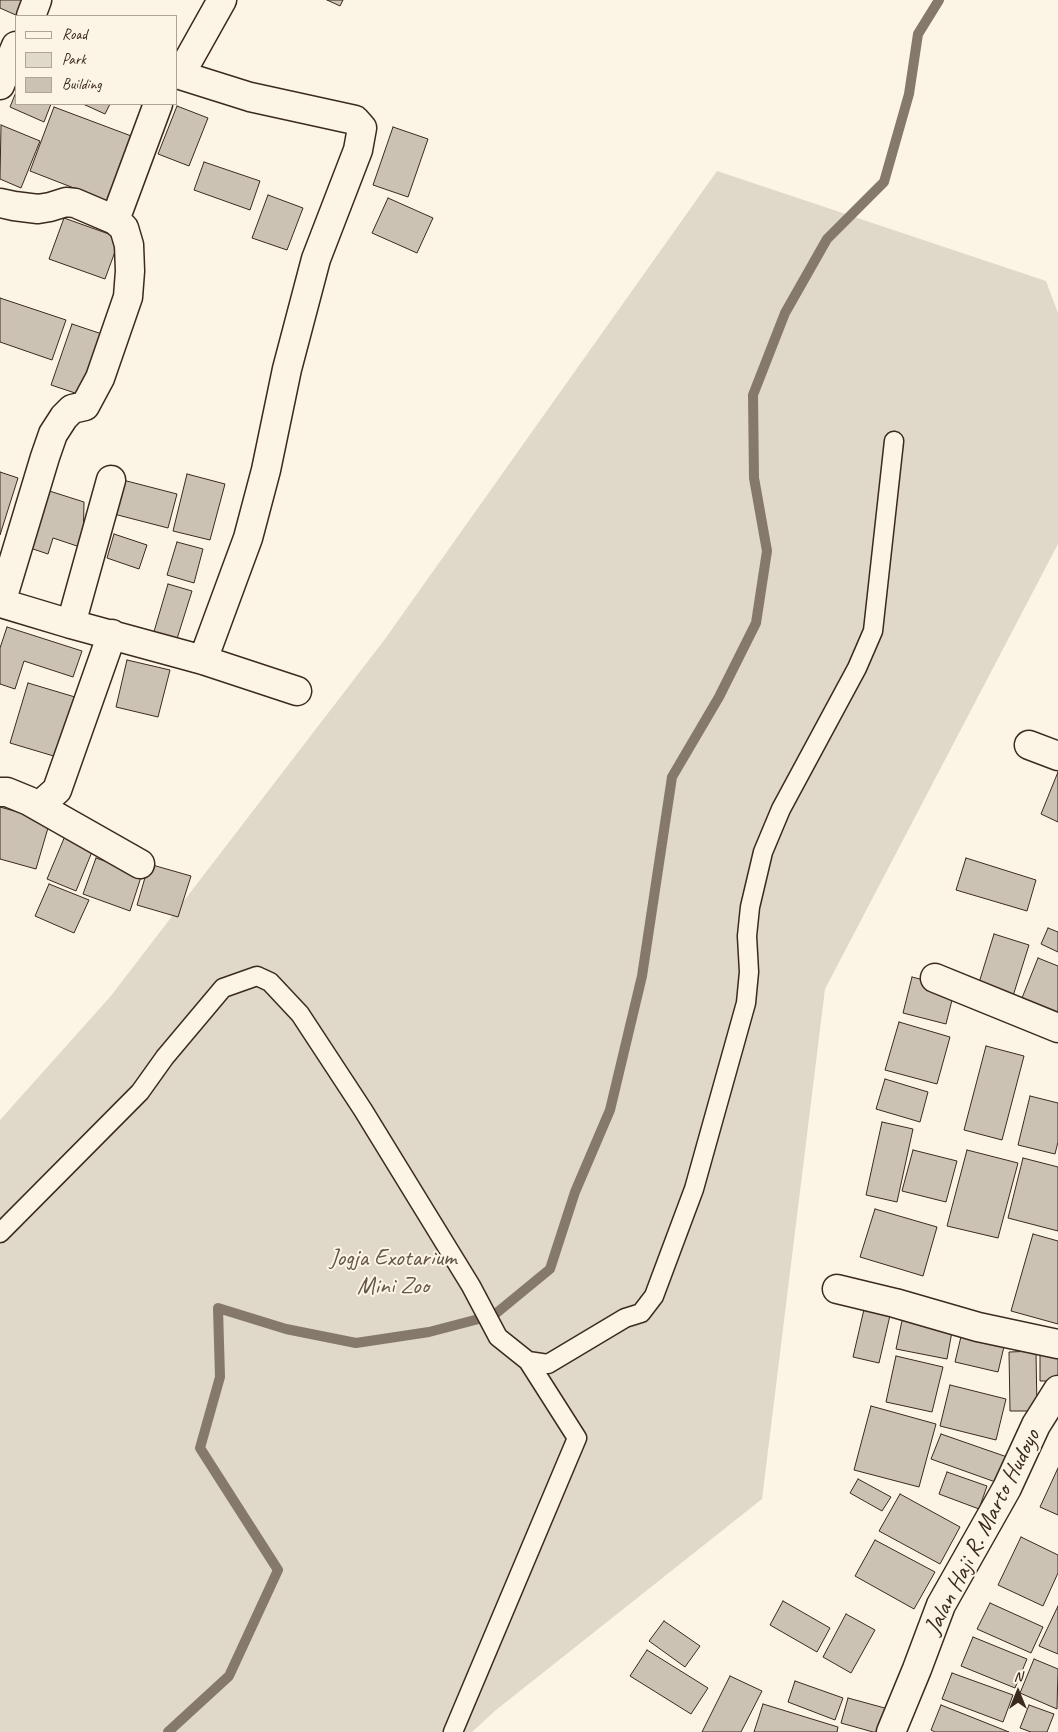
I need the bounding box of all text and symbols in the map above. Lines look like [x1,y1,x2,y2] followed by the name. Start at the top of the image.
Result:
[15,15,178,105] legend
[62,25,87,44] text: Road
[62,50,86,69] text: Park
[62,75,101,94] text: Building
[329,1245,457,1301] park label: Jogja Exotarium Mini Zoo
[919,1425,1047,1639] street label: Jalan Haji R. Marto Hudoyo
[993,1667,1043,1717] north arrow
[1014,1668,1022,1685] text: N

